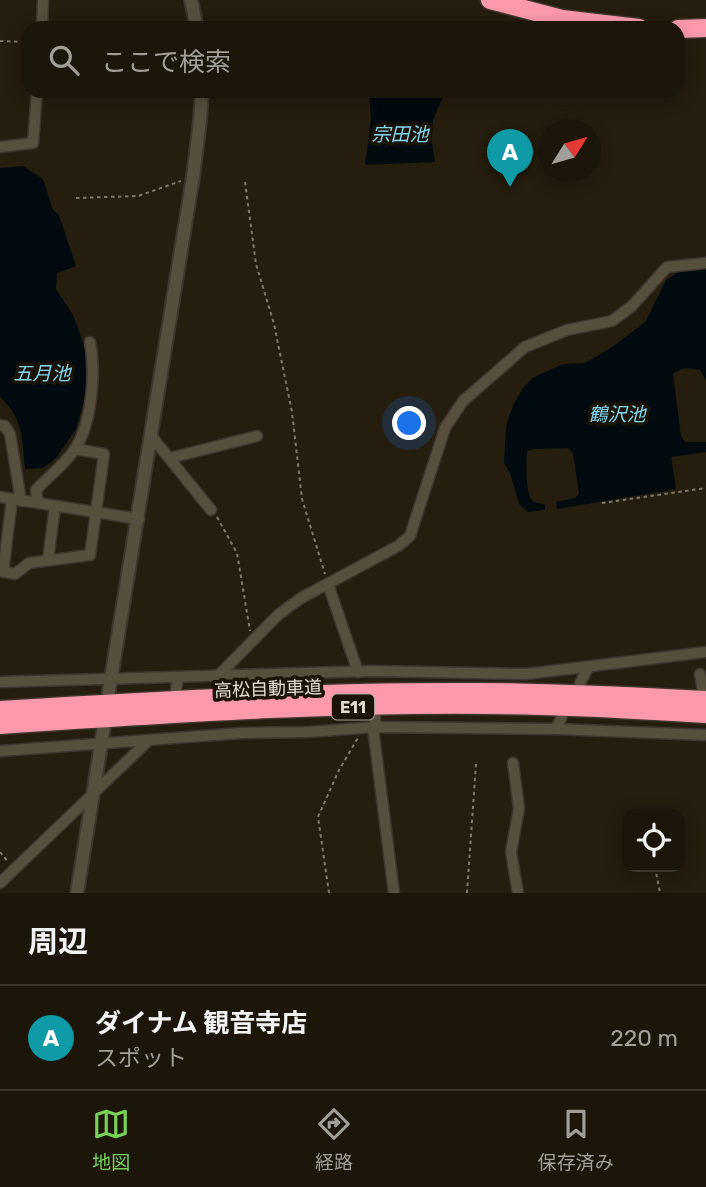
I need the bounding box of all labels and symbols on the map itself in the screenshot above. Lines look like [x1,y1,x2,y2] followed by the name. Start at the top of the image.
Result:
[538,119,601,182] north arrow
[371,123,430,146] water label: 宗田池
[487,129,533,187] pin: A
[13,362,72,385] water label: 五月池
[588,403,647,426] water label: 鶴沢池
[392,406,426,440] your location
[214,676,322,702] street label: 高松自動車道
[332,694,374,720] road number: E11

